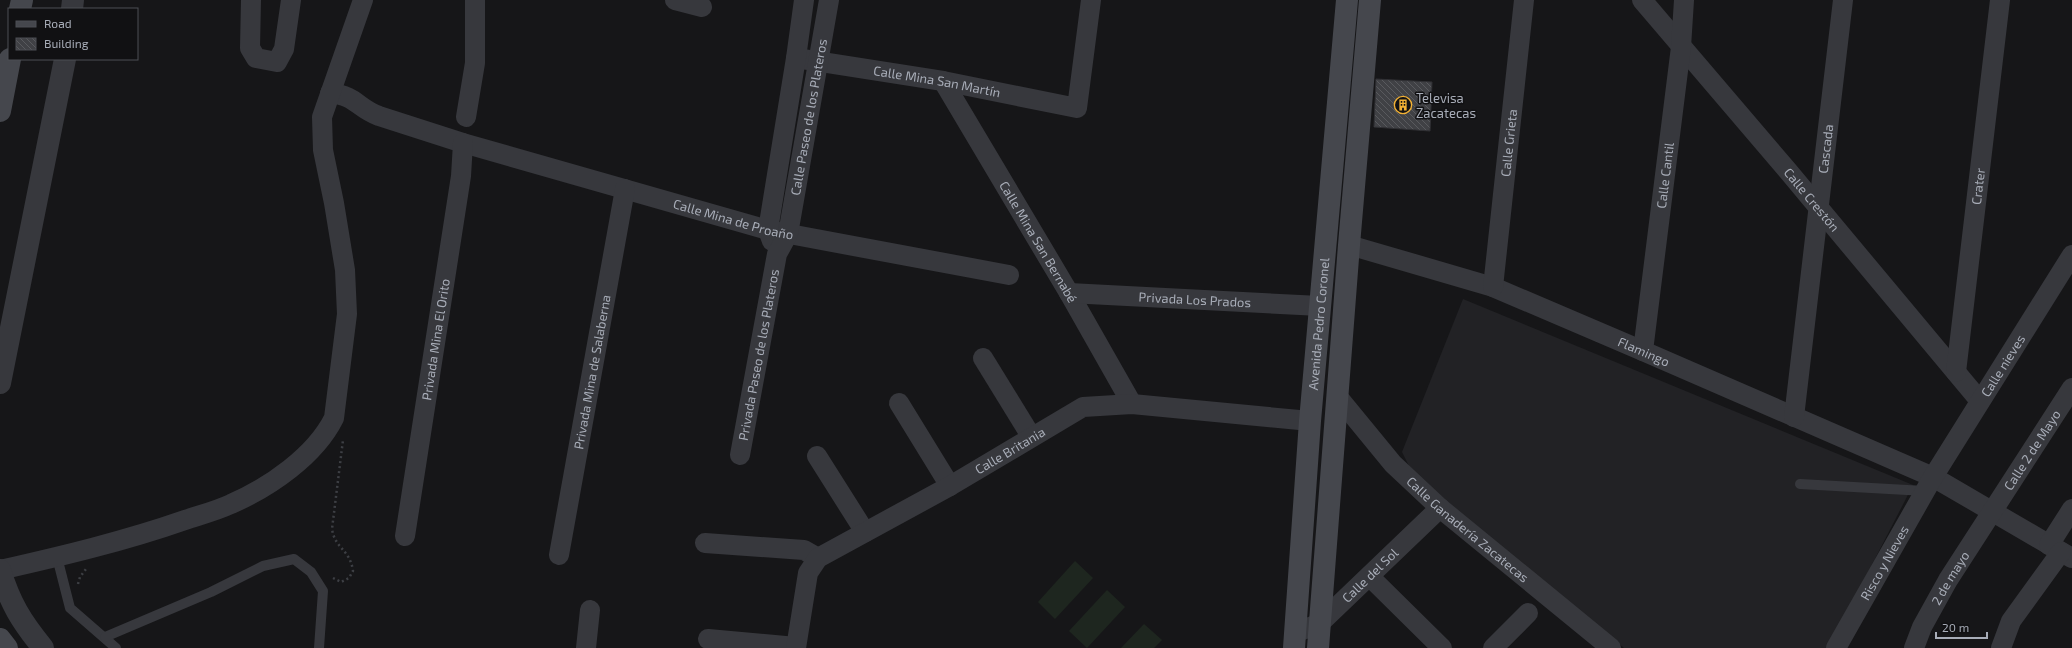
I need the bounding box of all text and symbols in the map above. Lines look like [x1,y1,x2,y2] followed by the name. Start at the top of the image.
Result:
[8,8,138,60] legend
[44,16,72,30] text: Road
[44,36,89,50] text: Building
[787,37,830,197] street label: Calle Paseo de los Plateros
[872,62,1002,100] street label: Calle Mina San Martín
[1416,90,1476,121] place label: Televisa Zacatecas
[1393,95,1413,115] building icon: Televisa Zacatecas
[1497,108,1520,177] street label: Calle Grieta
[1815,123,1836,174] street label: Cascada
[1653,141,1677,209] street label: Calle Cantil
[1781,164,1843,235] street label: Calle Crestón
[1968,167,1988,206] street label: Crater
[996,178,1081,305] street label: Calle Mina San Bernabé
[671,195,795,243] street label: Calle Mina de Proaño
[1305,257,1332,391] street label: Avenida Pedro Coronel
[735,268,782,442] street label: Privada Paseo de los Plateros
[418,277,453,401] street label: Privada Mina El Orito
[1138,289,1251,310] street label: Privada Los Prados
[570,293,614,451] street label: Privada Mina de Salaberna
[1977,332,2028,400] street label: Calle nieves
[1615,333,1672,370] street label: Flamingo
[2000,407,2064,493] street label: Calle 2 de Mayo
[972,423,1048,477] street label: Calle Britania
[1403,473,1532,585] street label: Calle Ganadería Zacatecas
[1857,523,1912,603] street label: Risco y Nieves
[1338,545,1401,606] street label: Calle del Sol
[1928,548,1973,608] street label: 2 de mayo
[1936,614,1987,640] scale bar
[1942,620,1969,634] text: 20 m

